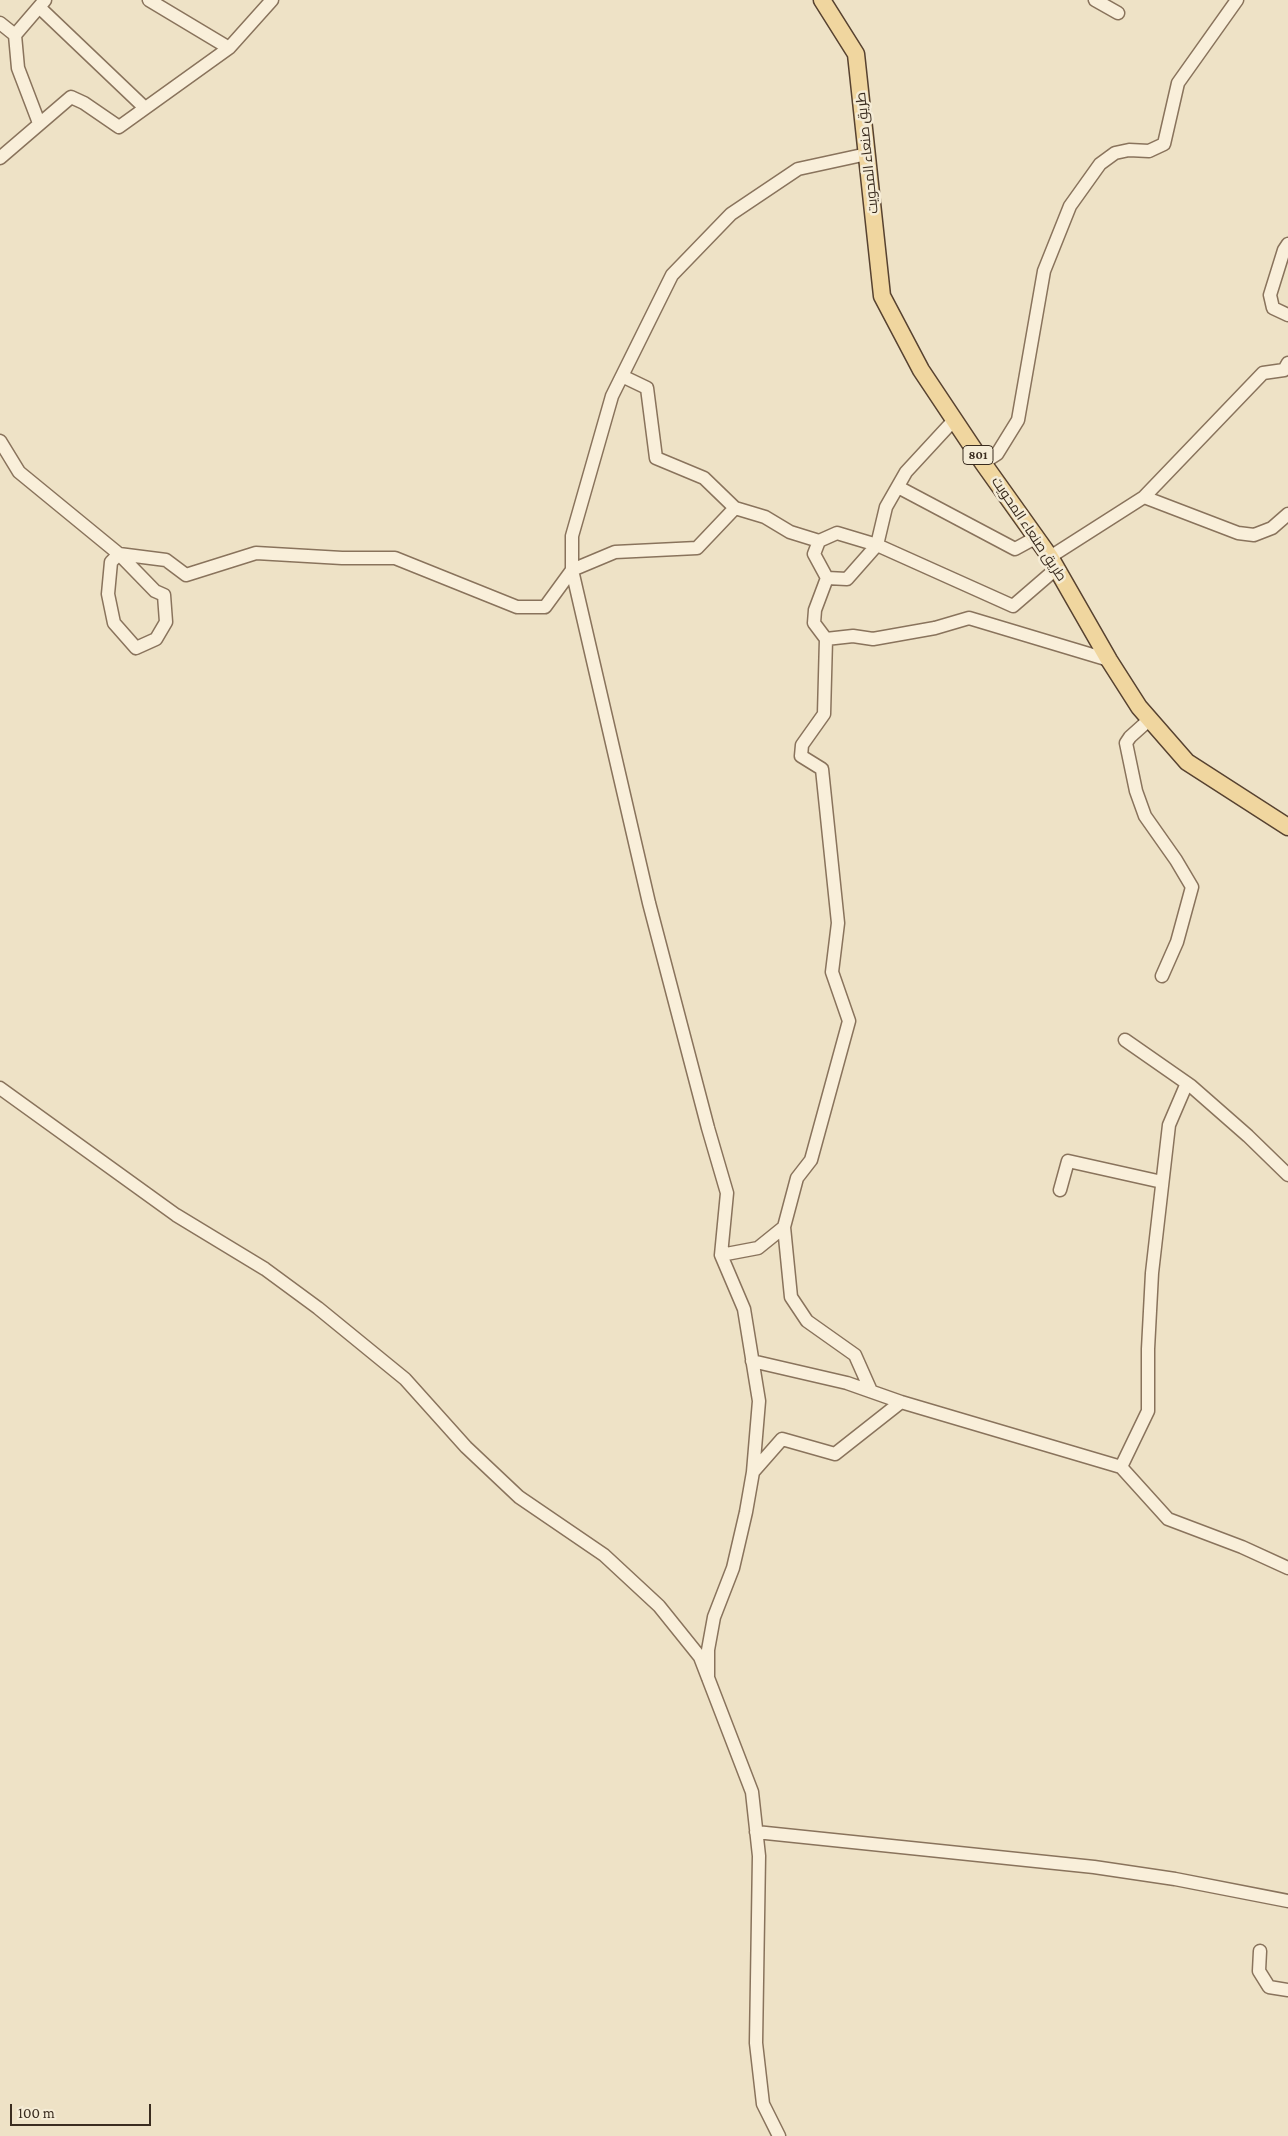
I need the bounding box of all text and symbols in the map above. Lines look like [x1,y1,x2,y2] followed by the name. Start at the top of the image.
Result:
[852,91,882,215] street label: طريق صنعاء المحويت
[963,446,993,464] road number: 801
[988,474,1070,584] street label: طريق صنعاء المحويت
[12,2094,154,2126] scale bar
[18,2105,55,2121] text: 100 m

